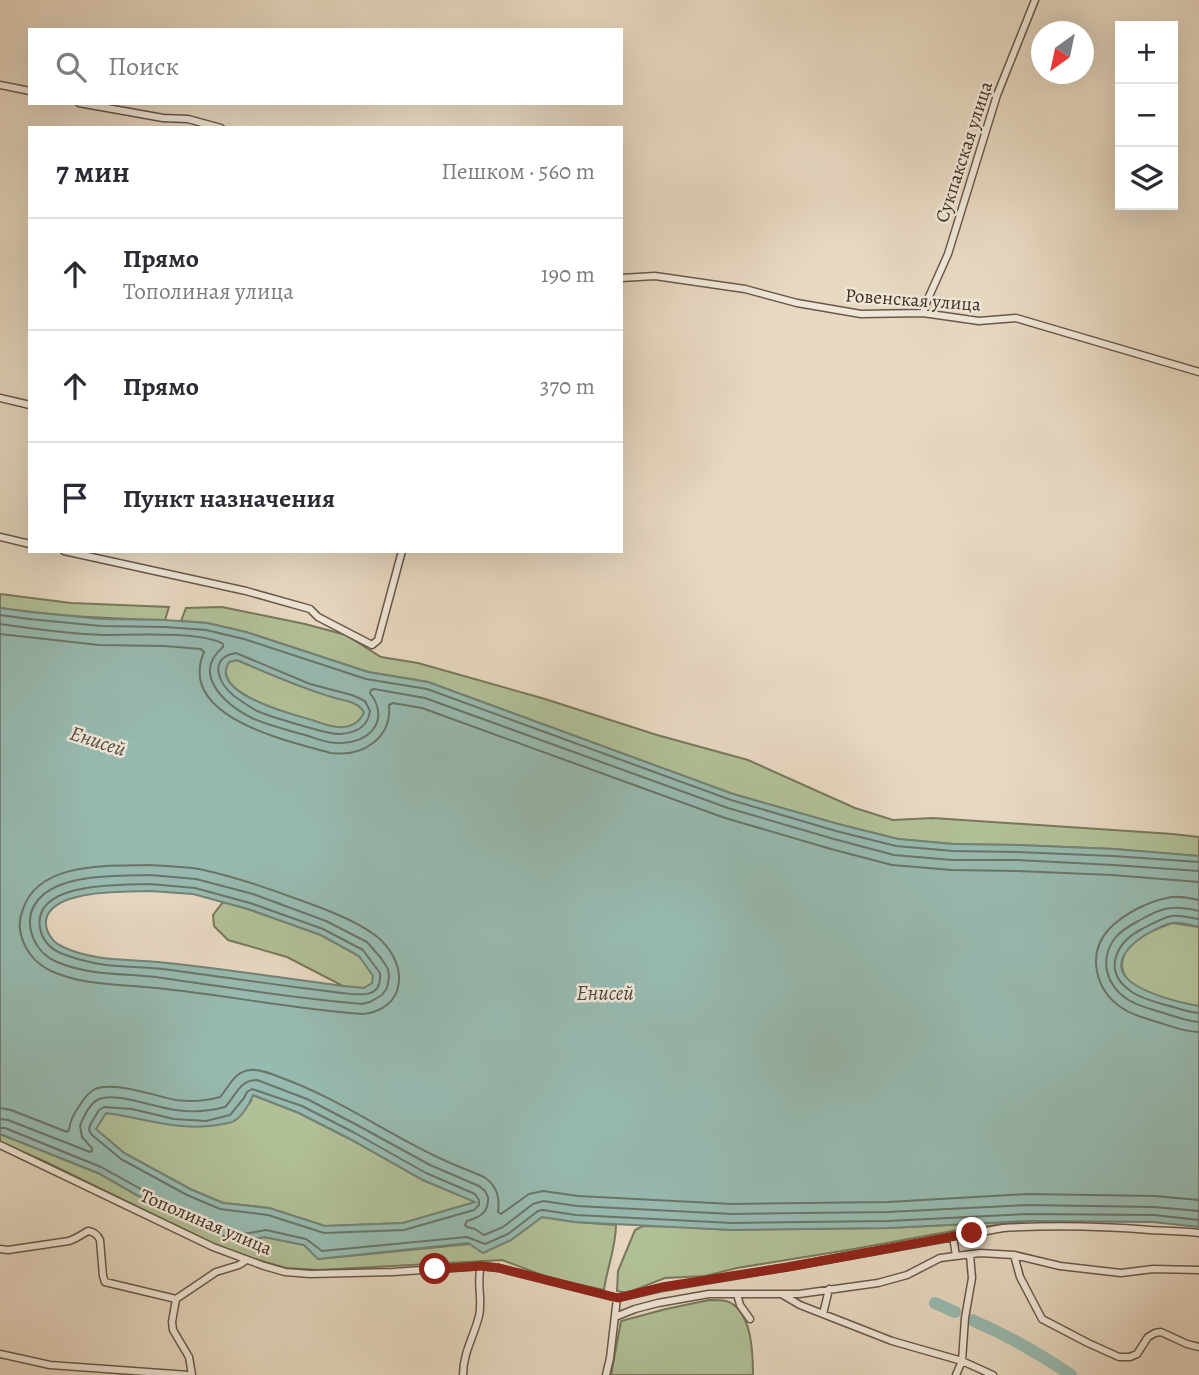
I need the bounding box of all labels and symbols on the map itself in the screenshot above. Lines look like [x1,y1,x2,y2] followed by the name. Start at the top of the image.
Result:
[1031,21,1094,84] north arrow
[929,78,999,226] street label: Сукпакская улица
[844,282,982,318] street label: Ровенская улица
[66,719,130,763] water label: Енисей
[576,979,634,1007] water label: Енисей
[136,1182,276,1262] street label: Тополиная улица
[956,1217,987,1248] route end
[419,1253,450,1284] route start

